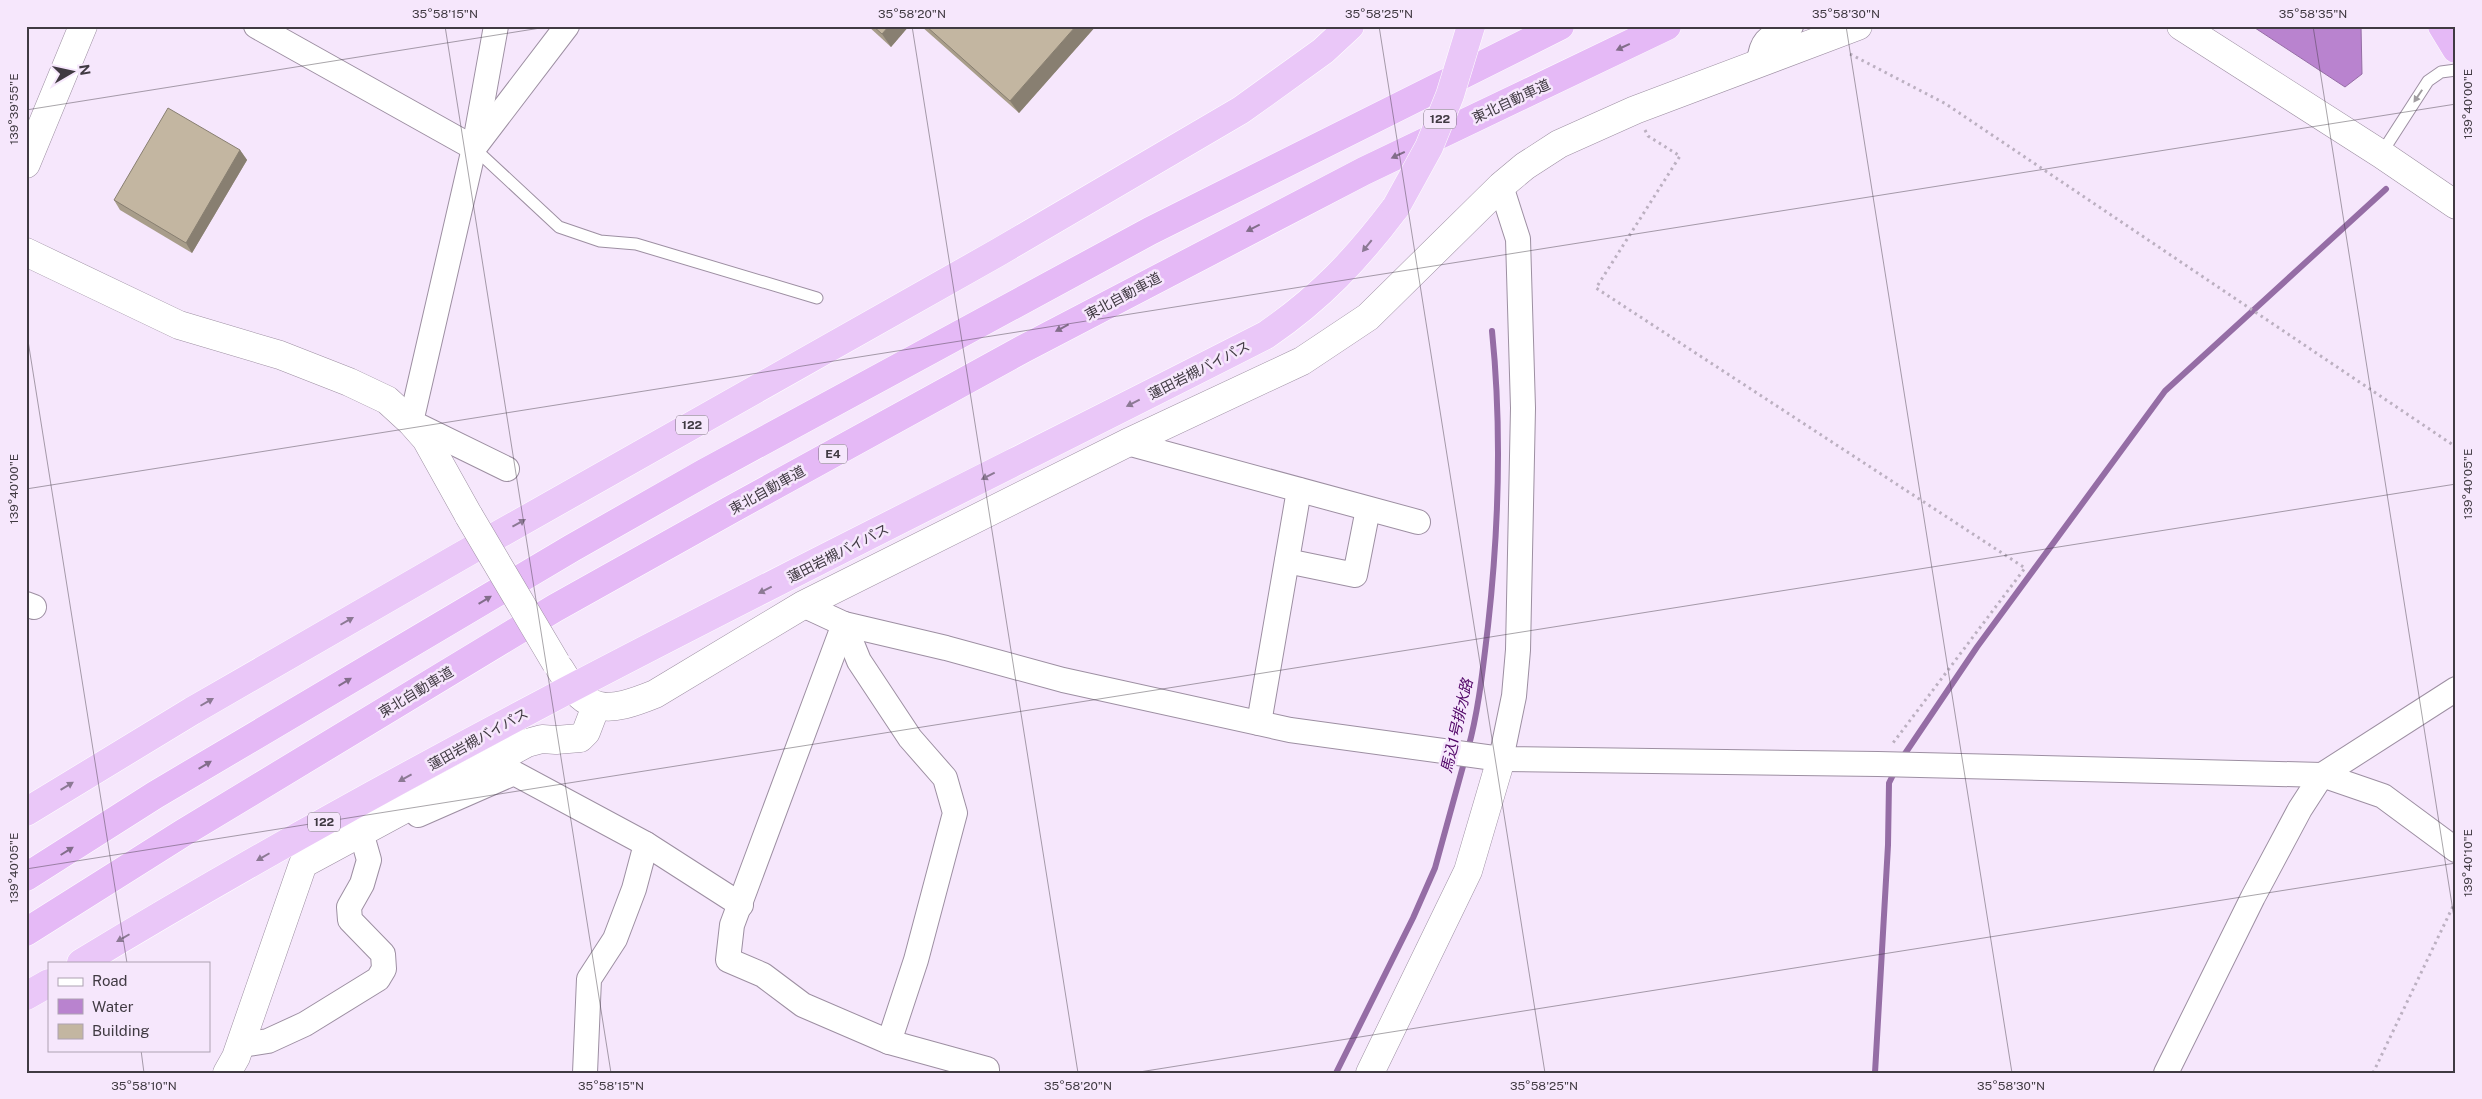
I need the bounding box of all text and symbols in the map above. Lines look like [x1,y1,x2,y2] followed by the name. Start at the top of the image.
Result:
[412,7,478,21] text: 35°58'15"N
[878,7,946,21] text: 35°58'20"N
[1345,7,1413,21] text: 35°58'25"N
[1812,7,1880,21] text: 35°58'30"N
[2279,7,2347,21] text: 35°58'35"N
[1616,43,1630,51] one-way arrow
[48,48,98,98] north arrow
[76,63,94,77] text: N
[2461,69,2475,139] text: 139°40'00"E
[7,73,21,145] text: 139°39'55"E
[1470,76,1552,126] street label: 東北自動車道
[2413,90,2423,103] one-way arrow
[1424,110,1456,128] road number: 122
[1391,151,1405,159] one-way arrow
[1246,224,1260,232] one-way arrow
[1362,239,1373,252] one-way arrow
[1082,269,1164,323] street label: 東北自動車道
[1055,324,1069,332] one-way arrow
[1146,338,1252,402] street label: 蓮田岩槻バイパス
[1126,399,1140,407] one-way arrow
[676,416,708,434] road number: 122
[819,444,847,464] road number: E4
[2461,449,2475,519] text: 139°40'05"E
[7,454,21,524] text: 139°40'00"E
[726,463,808,517] street label: 東北自動車道
[981,473,995,481] one-way arrow
[511,519,526,527] one-way arrow
[785,521,891,585] street label: 蓮田岩槻バイパス
[758,586,772,594] one-way arrow
[479,595,492,604] one-way arrow
[341,617,354,626] one-way arrow
[376,664,456,720] street label: 東北自動車道
[1437,675,1476,775] water label: 馬込1号排水路
[339,678,352,687] one-way arrow
[200,698,213,707] one-way arrow
[425,705,531,773] street label: 蓮田岩槻バイパス
[199,761,212,770] one-way arrow
[398,774,413,782] one-way arrow
[61,782,74,791] one-way arrow
[308,812,340,832] road number: 122
[2461,829,2475,897] text: 139°40'10"E
[7,833,21,903] text: 139°40'05"E
[61,846,74,856] one-way arrow
[257,853,270,862] one-way arrow
[116,934,129,943] one-way arrow
[48,962,210,1052] legend
[92,972,128,989] text: Road
[92,998,134,1015] text: Water
[92,1022,150,1039] text: Building
[111,1079,177,1093] text: 35°58'10"N
[578,1079,644,1093] text: 35°58'15"N
[1044,1079,1112,1093] text: 35°58'20"N
[1510,1079,1578,1093] text: 35°58'25"N
[1977,1079,2045,1093] text: 35°58'30"N

